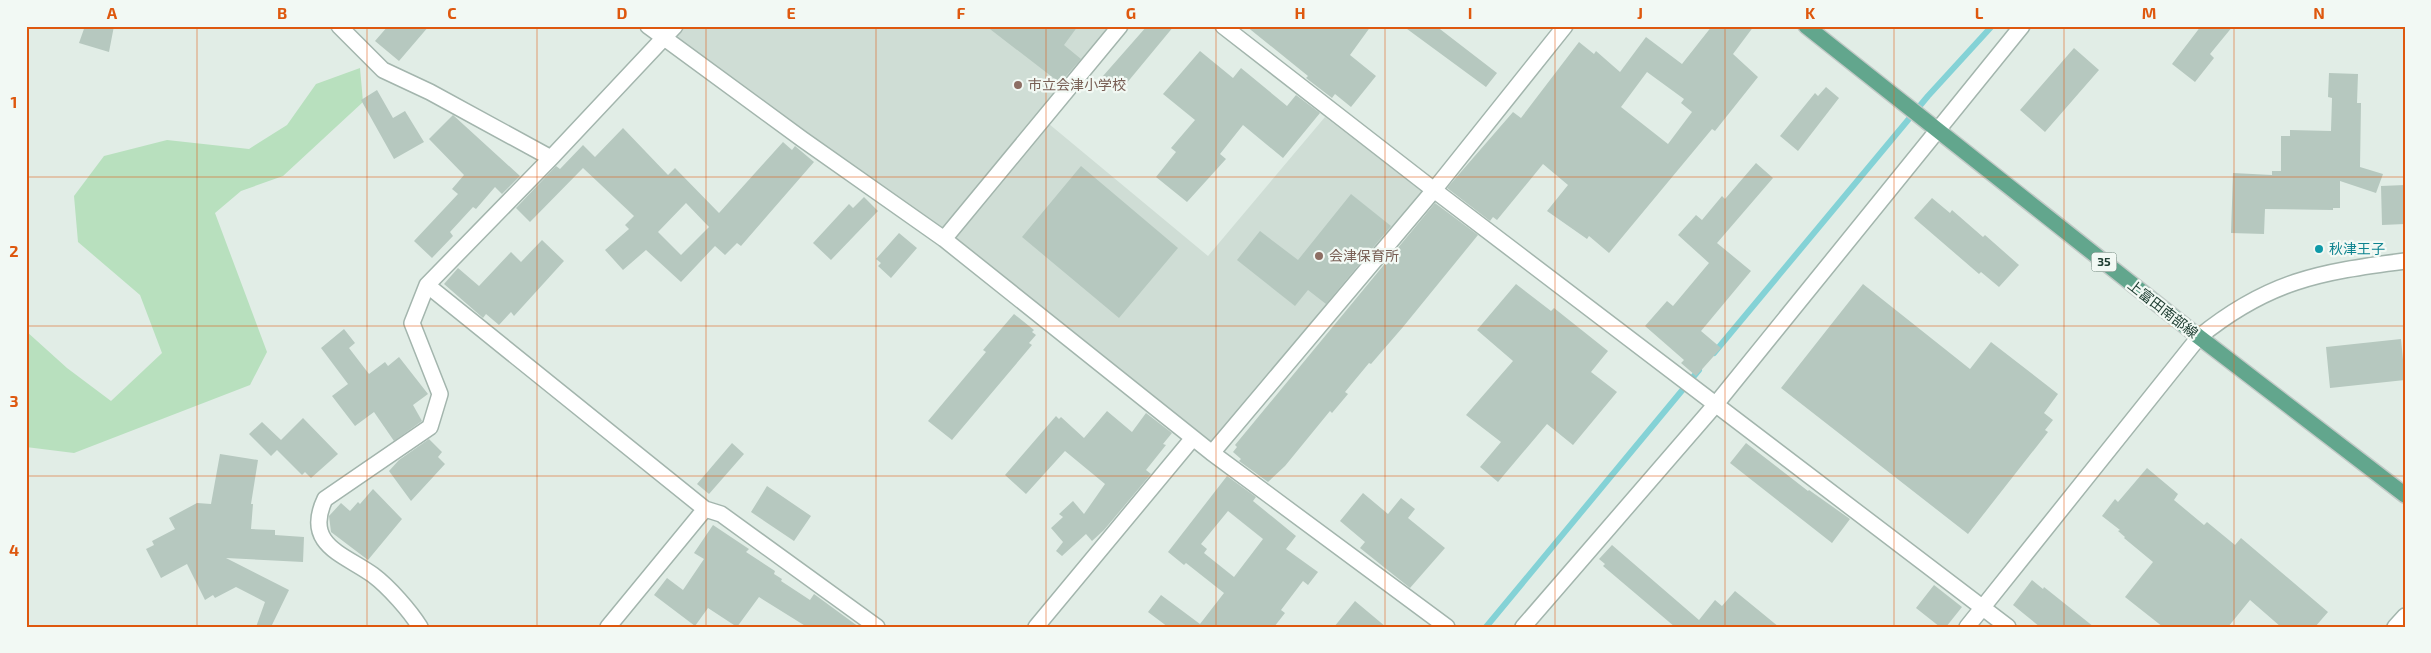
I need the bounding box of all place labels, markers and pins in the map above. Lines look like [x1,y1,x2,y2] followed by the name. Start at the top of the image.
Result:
[1028,76,1126,93] place label: 市立会津小学校
[1012,79,1024,91] marker: 市立会津小学校
[2329,240,2385,257] place label: 秋津王子
[2313,243,2325,255] marker: 秋津王子
[1329,247,1399,264] place label: 会津保育所
[1313,250,1325,262] marker: 会津保育所

